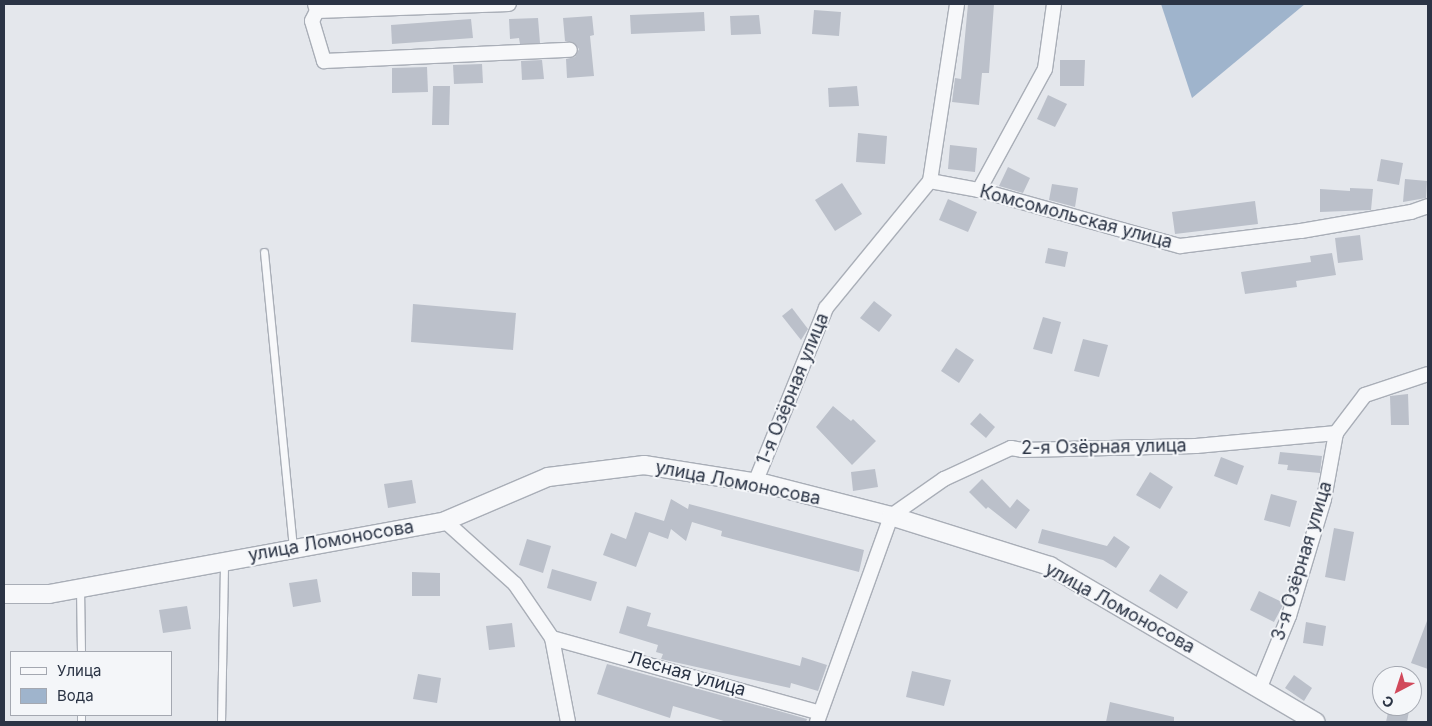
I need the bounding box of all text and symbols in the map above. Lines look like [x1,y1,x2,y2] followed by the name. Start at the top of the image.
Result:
[977,181,1175,253] street label: Комсомольская улица
[753,310,833,468] street label: 1-я Озёрная улица
[1021,435,1187,459] street label: 2-я Озёрная улица
[654,456,822,510] street label: улица Ломоносова
[1267,479,1337,643] street label: 3-я Озёрная улица
[246,516,416,566] street label: улица Ломоносова
[1041,558,1199,658] street label: улица Ломоносова
[626,647,748,701] street label: Лесная улица
[10,651,172,716] legend
[57,661,101,680] text: Улица
[1372,666,1422,716] north arrow
[57,686,94,705] text: Вода
[1378,692,1397,712] text: С

